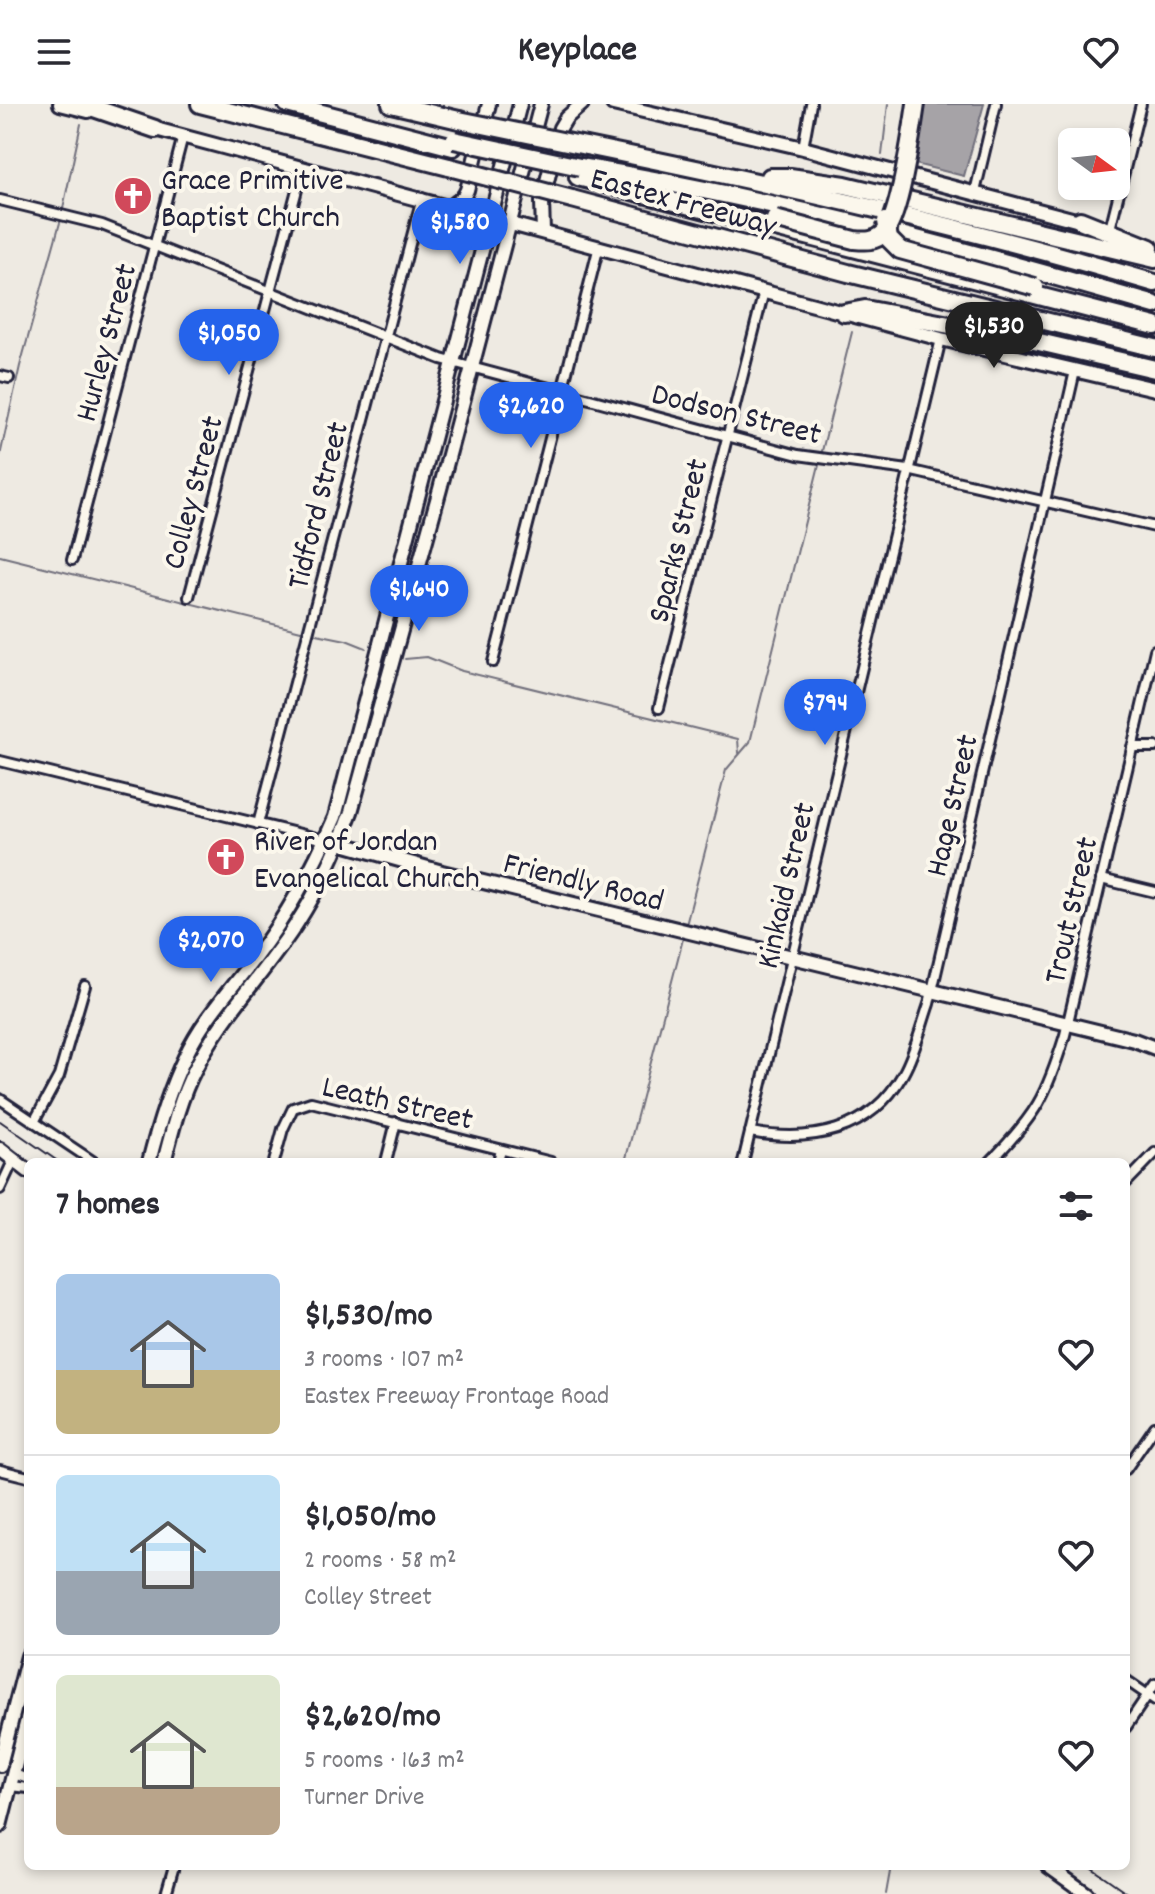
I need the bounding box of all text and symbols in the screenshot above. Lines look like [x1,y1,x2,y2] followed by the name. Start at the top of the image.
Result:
[518,26,637,78] text: Keyplace
[32,30,76,74] icon: menu
[1079,30,1123,74] icon: heart
[1058,128,1130,200] north arrow
[1058,128,1130,200] map controls
[585,158,782,252] street label: Eastex Freeway
[161,160,344,243] place label: Grace Primitive Baptist Church
[112,175,154,217] church icon: Grace Primitive Baptist Church
[395,198,525,266] pin: $1,580
[430,205,490,242] text: $1,580
[66,259,152,427] street label: Hurley Street
[929,302,1059,370] pin: $1,530
[164,309,294,377] pin: $1,050
[963,309,1025,346] text: $1,530
[197,316,261,353] text: $1,050
[646,374,826,460] street label: Dodson Street
[466,382,596,450] pin: $2,620
[497,389,565,426] text: $2,620
[153,411,238,575] street label: Colley Street
[278,417,364,595] street label: Tidford Street
[638,454,723,628] street label: Sparks Street
[354,565,484,633] pin: $1,640
[388,572,450,609] text: $1,640
[778,679,872,747] pin: $794
[802,686,848,723] text: $794
[916,730,994,882] street label: Hage Street
[747,798,830,974] street label: Kinkaid Street
[254,821,480,904] place label: River of Jordan Evangelical Church
[1035,833,1113,989] street label: Trout Street
[205,836,247,878] church icon: River of Jordan Evangelical Church
[498,843,668,927] street label: Friendly Road
[146,916,276,984] pin: $2,070
[177,923,245,960] text: $2,070
[317,1066,477,1146] street label: Leath Street
[56,1182,160,1231] text: 7 homes
[1054,1184,1098,1228] icon: filters
[304,1293,433,1342] text: $1,530/mo
[120,1306,216,1402] icon: home
[1054,1332,1098,1376] icon: heart
[304,1342,464,1379] text: 3 rooms · 107 m²
[304,1379,609,1416] text: Eastex Freeway Frontage Road
[304,1494,436,1543] text: $1,050/mo
[120,1507,216,1603] icon: home
[1054,1533,1098,1577] icon: heart
[304,1543,457,1580] text: 2 rooms · 58 m²
[304,1580,432,1617] text: Colley Street
[304,1694,441,1743] text: $2,620/mo
[120,1707,216,1803] icon: home
[1054,1733,1098,1777] icon: heart
[304,1743,465,1780] text: 5 rooms · 163 m²
[304,1780,424,1817] text: Turner Drive

